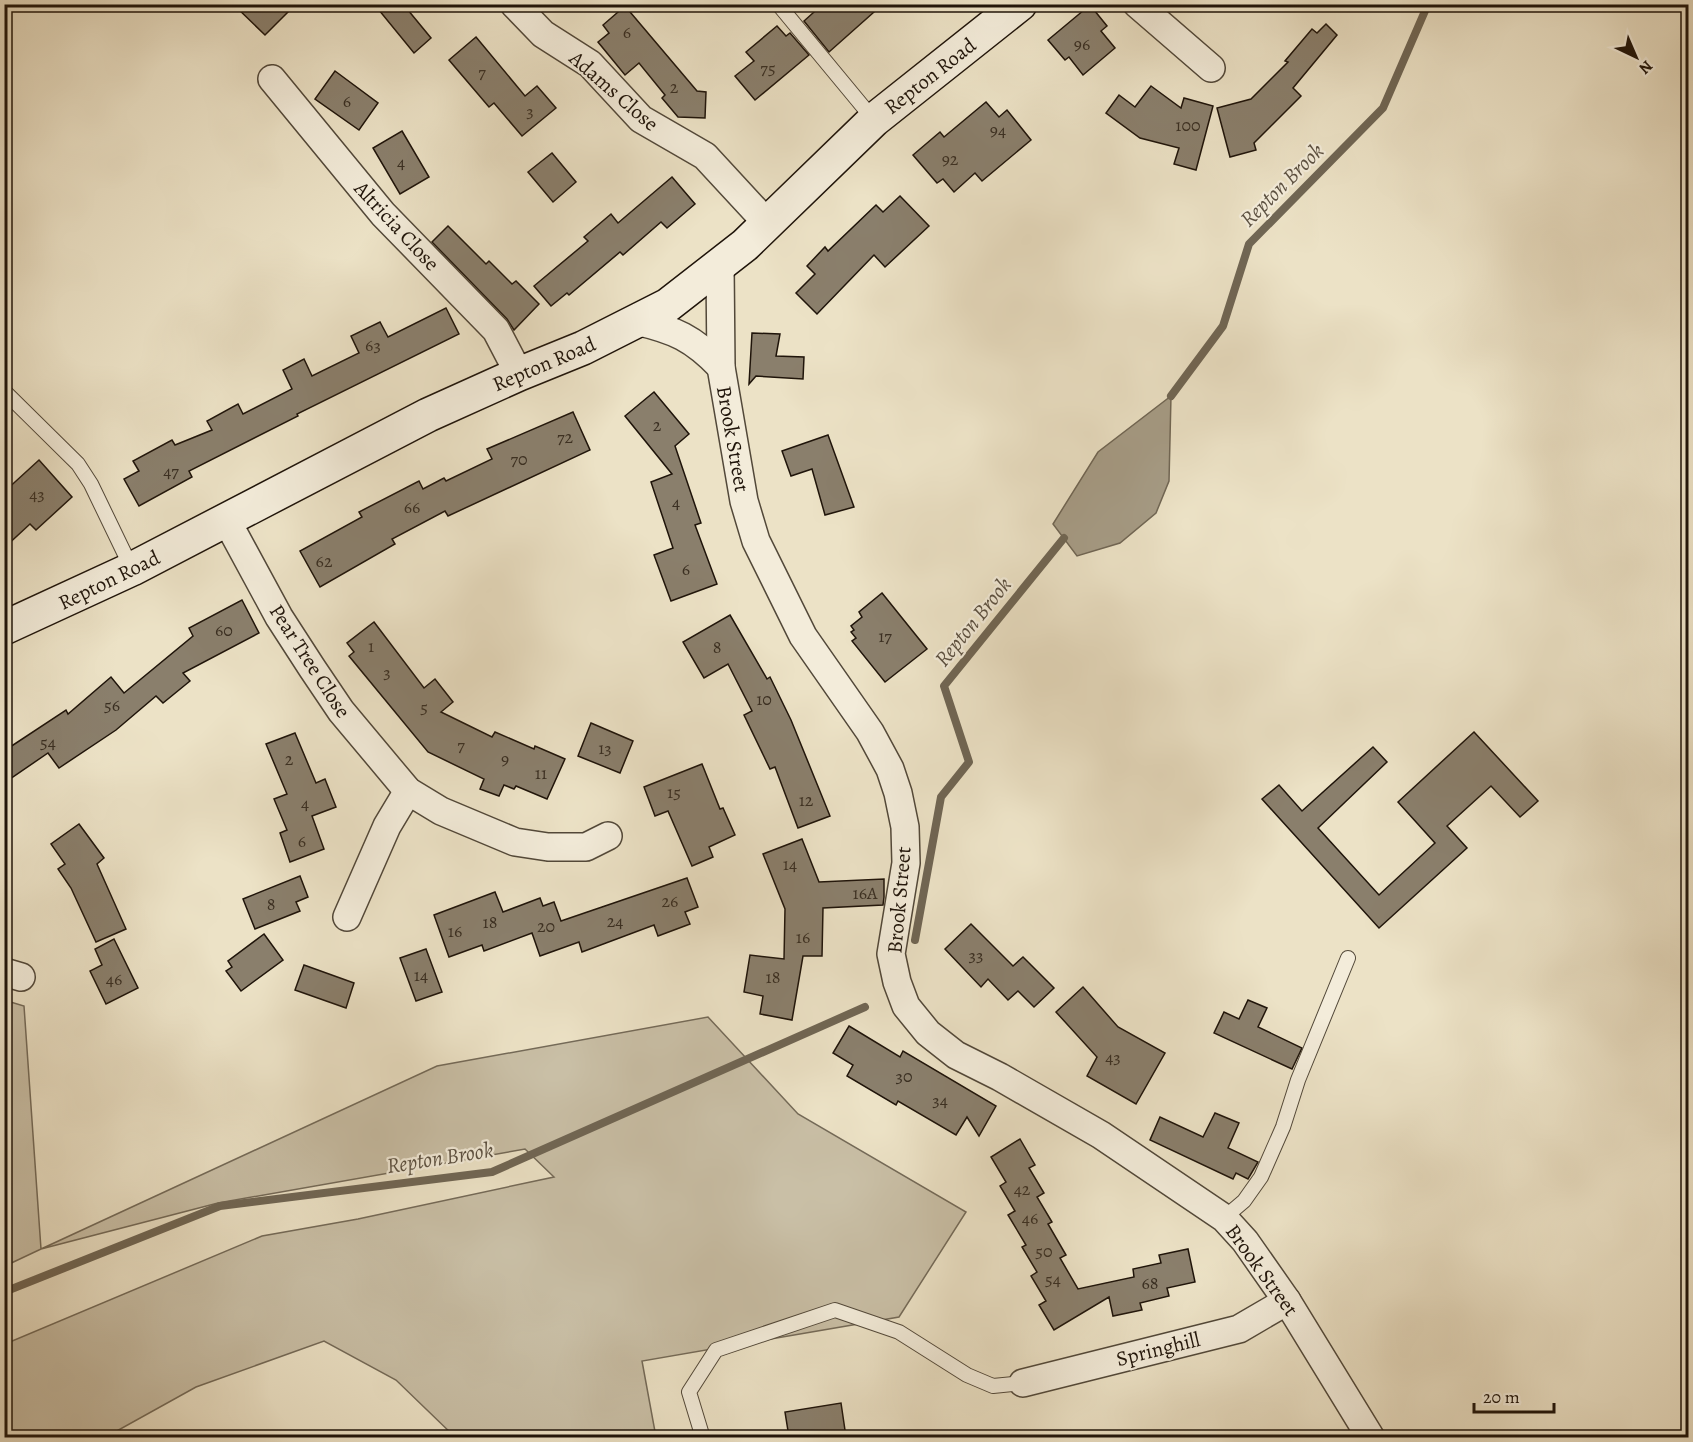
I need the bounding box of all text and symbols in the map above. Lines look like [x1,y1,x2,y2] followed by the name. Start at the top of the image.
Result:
[623,20,631,44] house number: 6
[1606,27,1666,87] north arrow
[878,31,982,121] street label: Repton Road
[1074,32,1090,56] house number: 96
[563,44,665,138] street label: Adams Close
[1634,55,1658,79] text: N
[760,56,776,80] house number: 75
[478,60,486,84] house number: 7
[670,75,679,99] house number: 2
[343,89,351,113] house number: 6
[526,99,534,123] house number: 3
[1175,113,1201,137] house number: 100
[990,118,1006,142] house number: 94
[1233,136,1331,234] water label: Repton Brook
[942,147,959,171] house number: 92
[397,150,405,174] house number: 4
[347,174,446,277] street label: Altricia Close
[488,329,601,398] street label: Repton Road
[365,333,381,357] house number: 63
[710,384,756,494] street label: Brook Street
[653,413,662,437] house number: 2
[557,425,573,449] house number: 72
[510,447,528,471] house number: 70
[163,459,179,483] house number: 47
[29,482,45,506] house number: 43
[672,490,680,514] house number: 4
[404,495,420,519] house number: 66
[54,543,165,617] street label: Repton Road
[316,549,333,573] house number: 62
[682,557,690,581] house number: 6
[928,571,1019,673] water label: Repton Brook
[263,599,357,723] street label: Pear Tree Close
[215,618,233,642] house number: 60
[878,624,892,648] house number: 17
[368,634,374,658] house number: 1
[713,635,721,659] house number: 8
[383,660,391,684] house number: 3
[756,687,772,711] house number: 10
[104,693,120,717] house number: 56
[420,695,428,719] house number: 5
[40,730,56,754] house number: 54
[457,733,465,757] house number: 7
[598,736,612,760] house number: 13
[285,747,294,771] house number: 2
[501,747,509,771] house number: 9
[535,761,547,785] house number: 11
[667,780,681,804] house number: 15
[799,788,814,812] house number: 12
[301,791,309,815] house number: 4
[298,829,306,853] house number: 6
[880,845,918,955] street label: Brook Street
[783,852,797,876] house number: 14
[853,881,878,905] house number: 16A
[662,889,678,913] house number: 26
[267,892,275,916] house number: 8
[607,909,623,933] house number: 24
[483,910,497,934] house number: 18
[537,914,555,938] house number: 20
[448,919,462,943] house number: 16
[796,925,810,949] house number: 16
[969,943,983,967] house number: 33
[414,963,428,987] house number: 14
[766,965,780,989] house number: 18
[106,967,122,991] house number: 46
[1105,1045,1121,1069] house number: 43
[895,1064,913,1088] house number: 30
[932,1088,948,1112] house number: 34
[385,1135,496,1181] water label: Repton Brook
[1014,1177,1031,1201] house number: 42
[1022,1206,1038,1230] house number: 46
[1219,1218,1305,1322] street label: Brook Street
[1035,1239,1053,1263] house number: 50
[1045,1267,1061,1291] house number: 54
[1141,1271,1159,1295] house number: 68
[1113,1325,1203,1373] street label: Springhill
[1474,1376,1554,1414] scale bar
[1483,1385,1520,1409] text: 20 m

